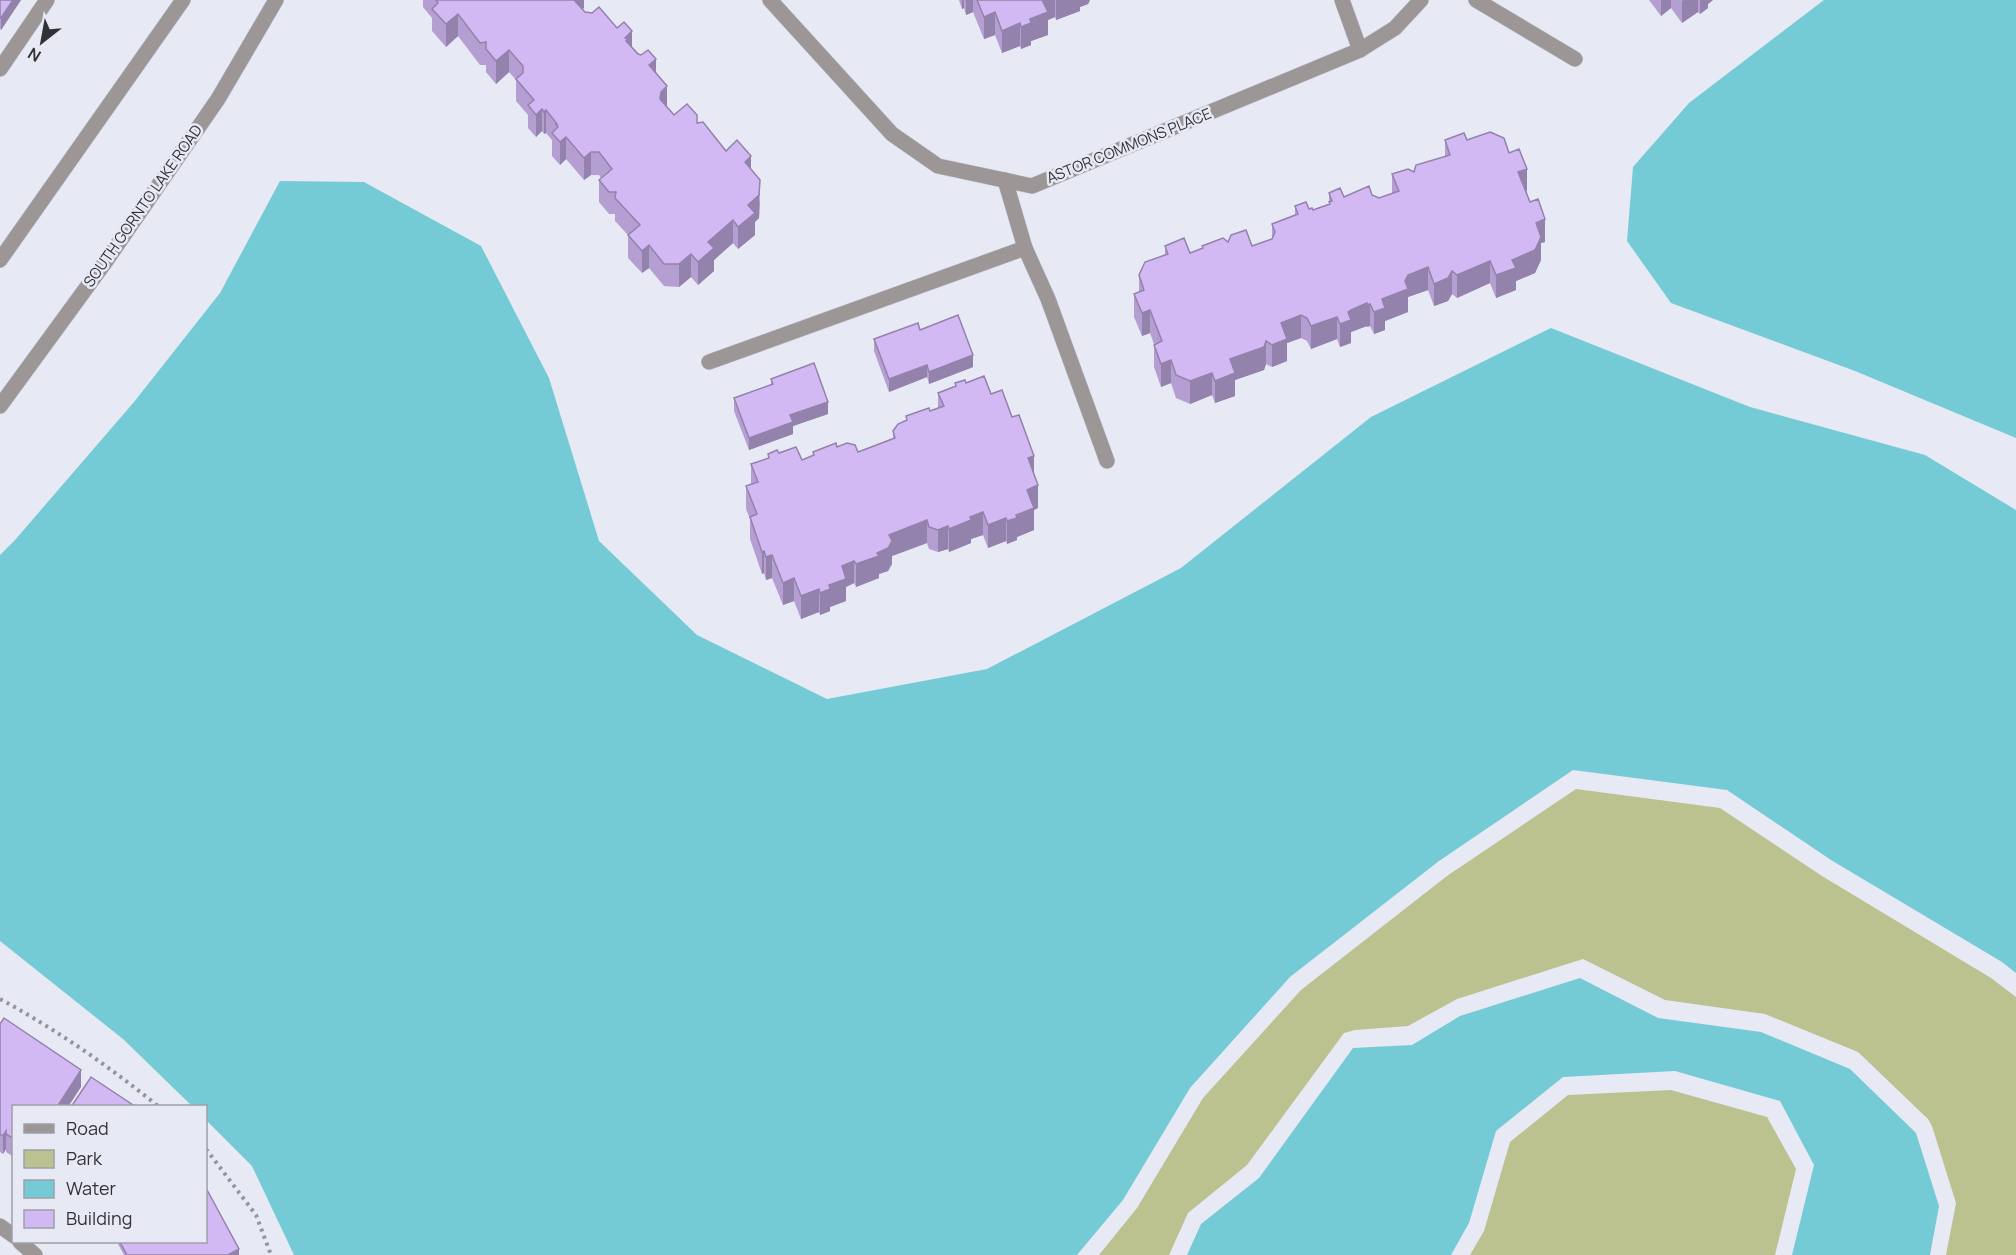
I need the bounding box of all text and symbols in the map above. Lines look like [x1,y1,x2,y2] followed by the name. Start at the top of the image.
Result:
[12,12,72,72] north arrow
[24,42,45,67] text: N
[1043,103,1214,188] street label: ASTOR COMMONS PLACE
[78,120,207,291] street label: SOUTH GORNTO LAKE ROAD
[12,1105,207,1243] legend
[66,1116,109,1140] text: Road
[66,1146,103,1170] text: Park
[66,1176,116,1200] text: Water
[66,1206,132,1230] text: Building

